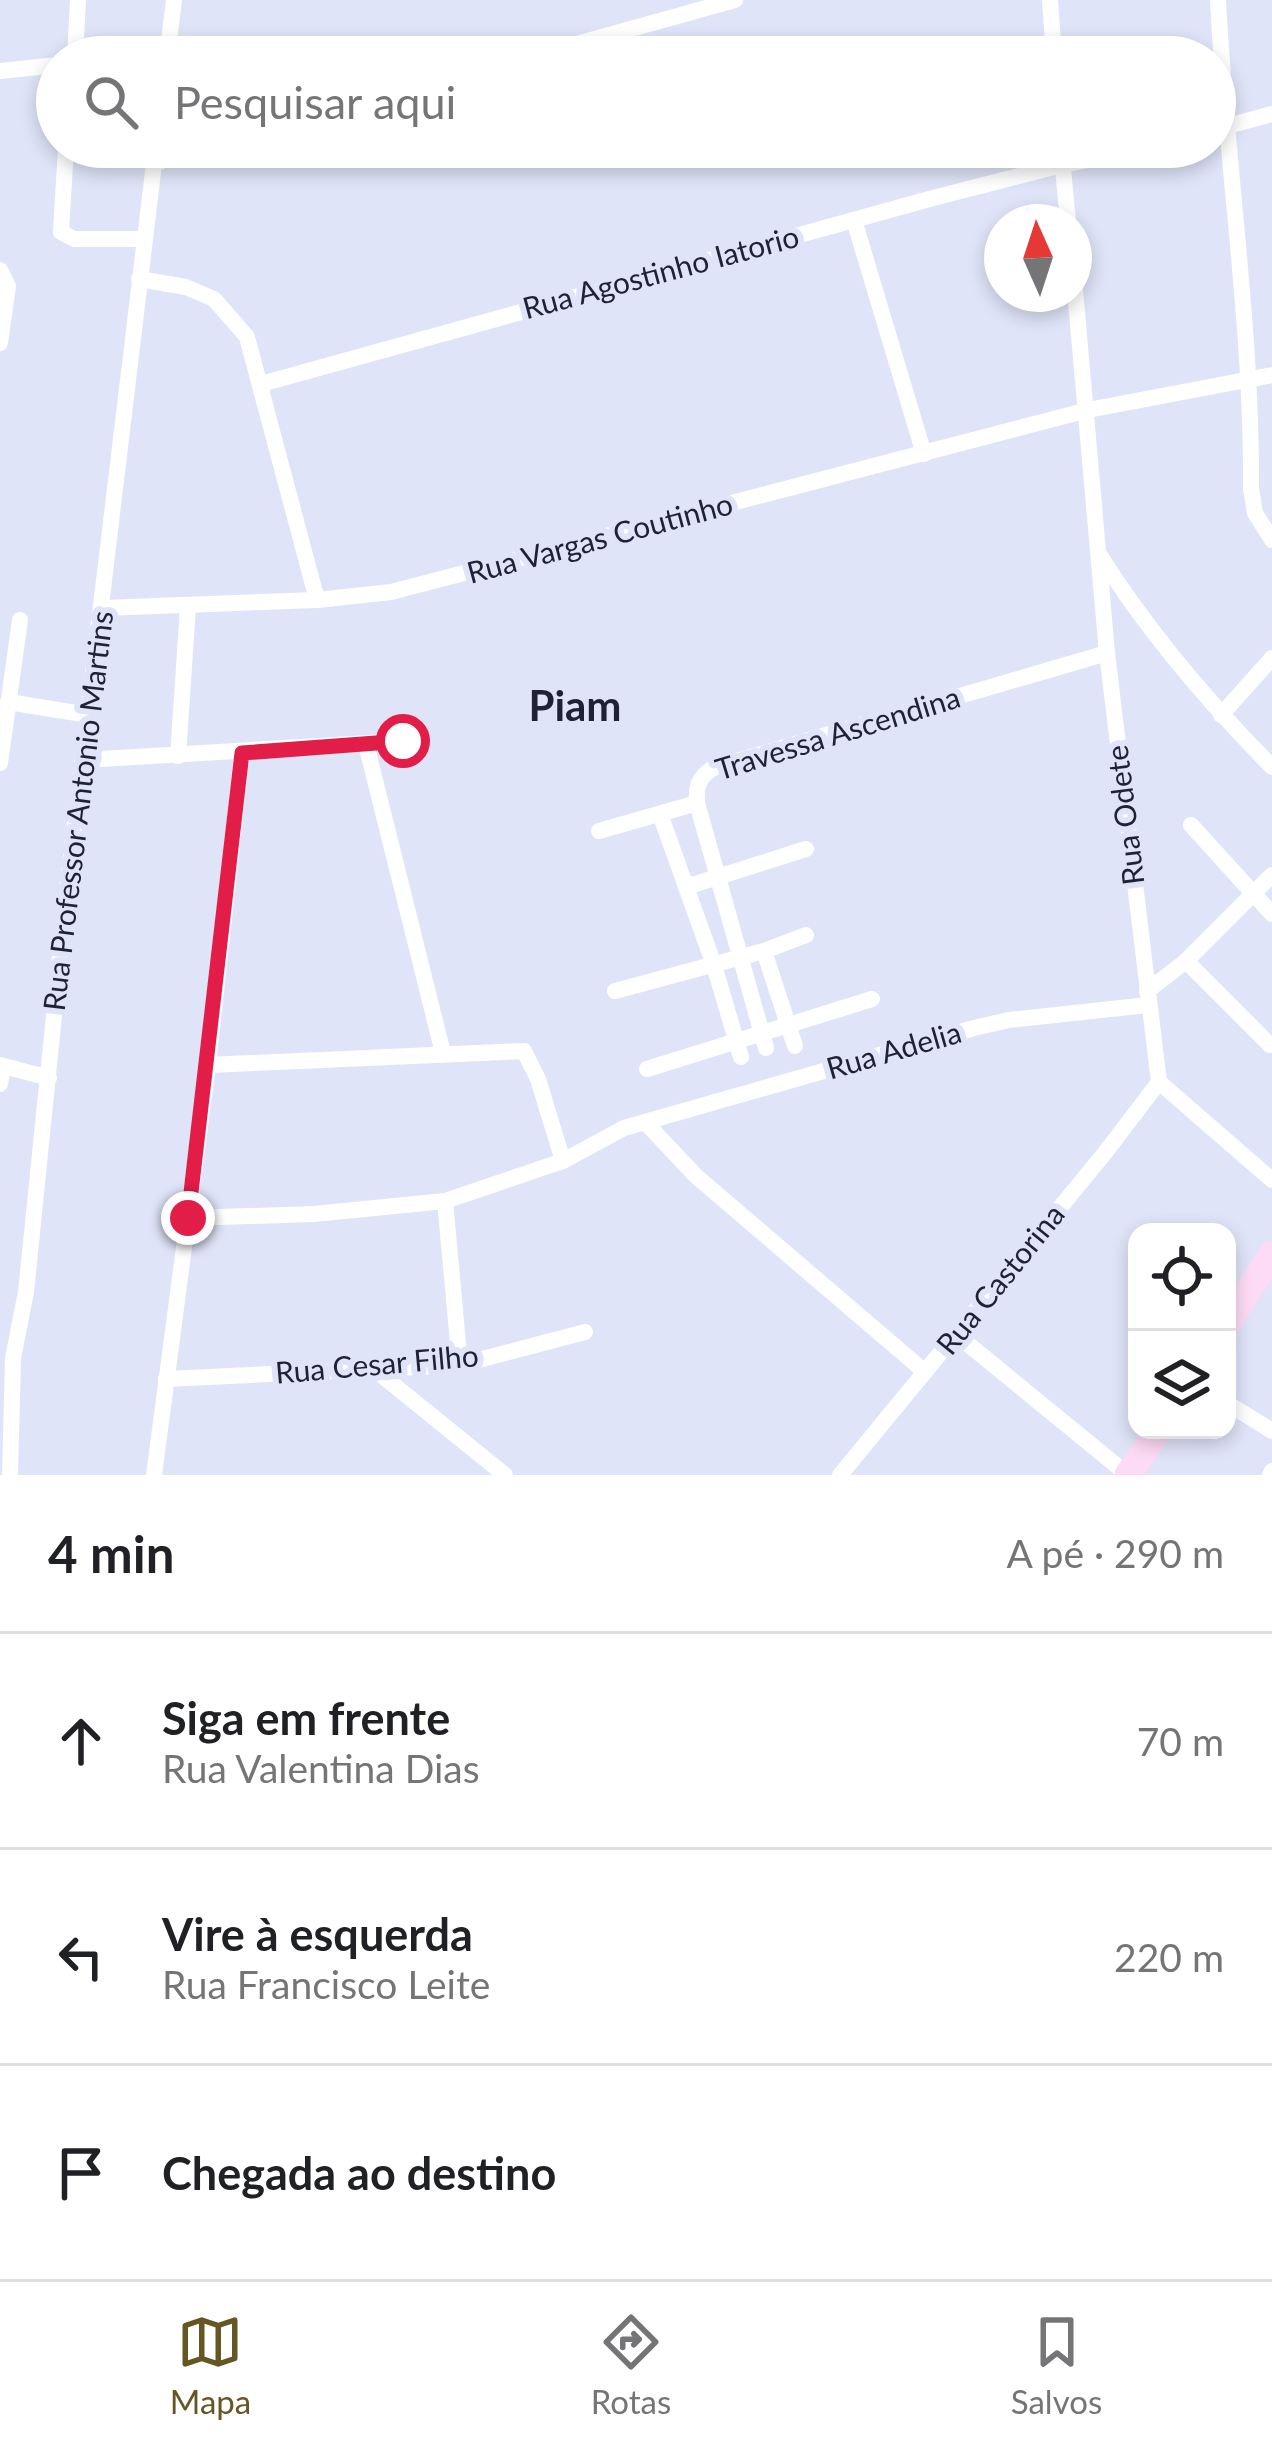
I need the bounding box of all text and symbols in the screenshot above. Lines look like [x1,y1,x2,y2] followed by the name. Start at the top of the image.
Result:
[36,36,1236,168] search box
[78,69,144,135] icon: search
[174,75,456,129] text: Pesquisar aqui
[984,204,1092,312] north arrow
[519,217,802,325] street label: Rua Agostinho Iatorio
[463,484,736,590] street label: Rua Vargas Coutinho
[35,609,119,1013] street label: Rua Professor Antonio Martins
[711,678,964,786] street label: Travessa Ascendina
[528,680,622,730] district label: Piam
[376,714,430,768] route start
[1098,743,1150,887] street label: Rua Odete
[822,1013,965,1085] street label: Rua Adelia
[161,1191,215,1245] route end
[928,1196,1071,1361] street label: Rua Castorina
[1128,1223,1236,1439] map controls
[1128,1223,1236,1331] button: locate
[1128,1331,1236,1439] button: layers
[274,1336,480,1390] street label: Rua Cesar Filho
[48,1523,174,1584] text: 4 min
[1006,1530,1224,1576] text: A pé · 290 m
[162,1691,450,1745] text: Siga em frente
[48,1708,114,1774] icon: ahead
[1137,1718,1224,1764] text: 70 m
[162,1745,480,1791] text: Rua Valentina Dias
[162,1907,473,1961] text: Vire à esquerda
[48,1924,114,1990] icon: left
[1114,1934,1224,1980] text: 220 m
[162,1961,490,2007] text: Rua Francisco Leite
[48,2140,114,2206] icon: arrive
[162,2146,556,2200] text: Chegada ao destino
[170,2309,251,2421] tab: Mapa
[591,2309,671,2421] tab: Rotas
[1011,2309,1102,2421] tab: Salvos

